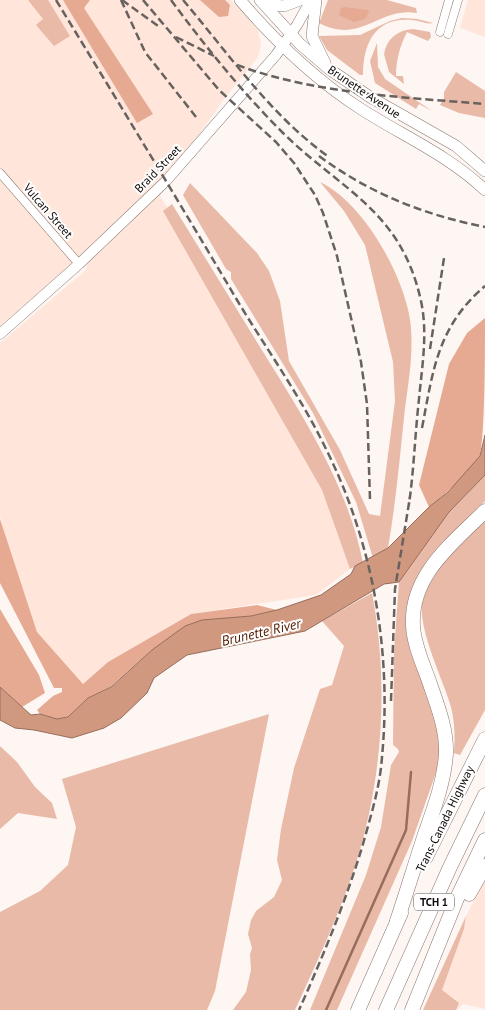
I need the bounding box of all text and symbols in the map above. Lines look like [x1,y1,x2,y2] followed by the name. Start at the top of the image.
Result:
[325,62,404,121] street label: Brunette Avenue
[131,142,184,196] street label: Braid Street
[20,179,76,241] street label: Vulcan Street
[220,614,304,650] water label: Brunette River
[412,763,477,875] street label: Trans-Canada Highway
[414,894,454,910] road number: TCH 1

